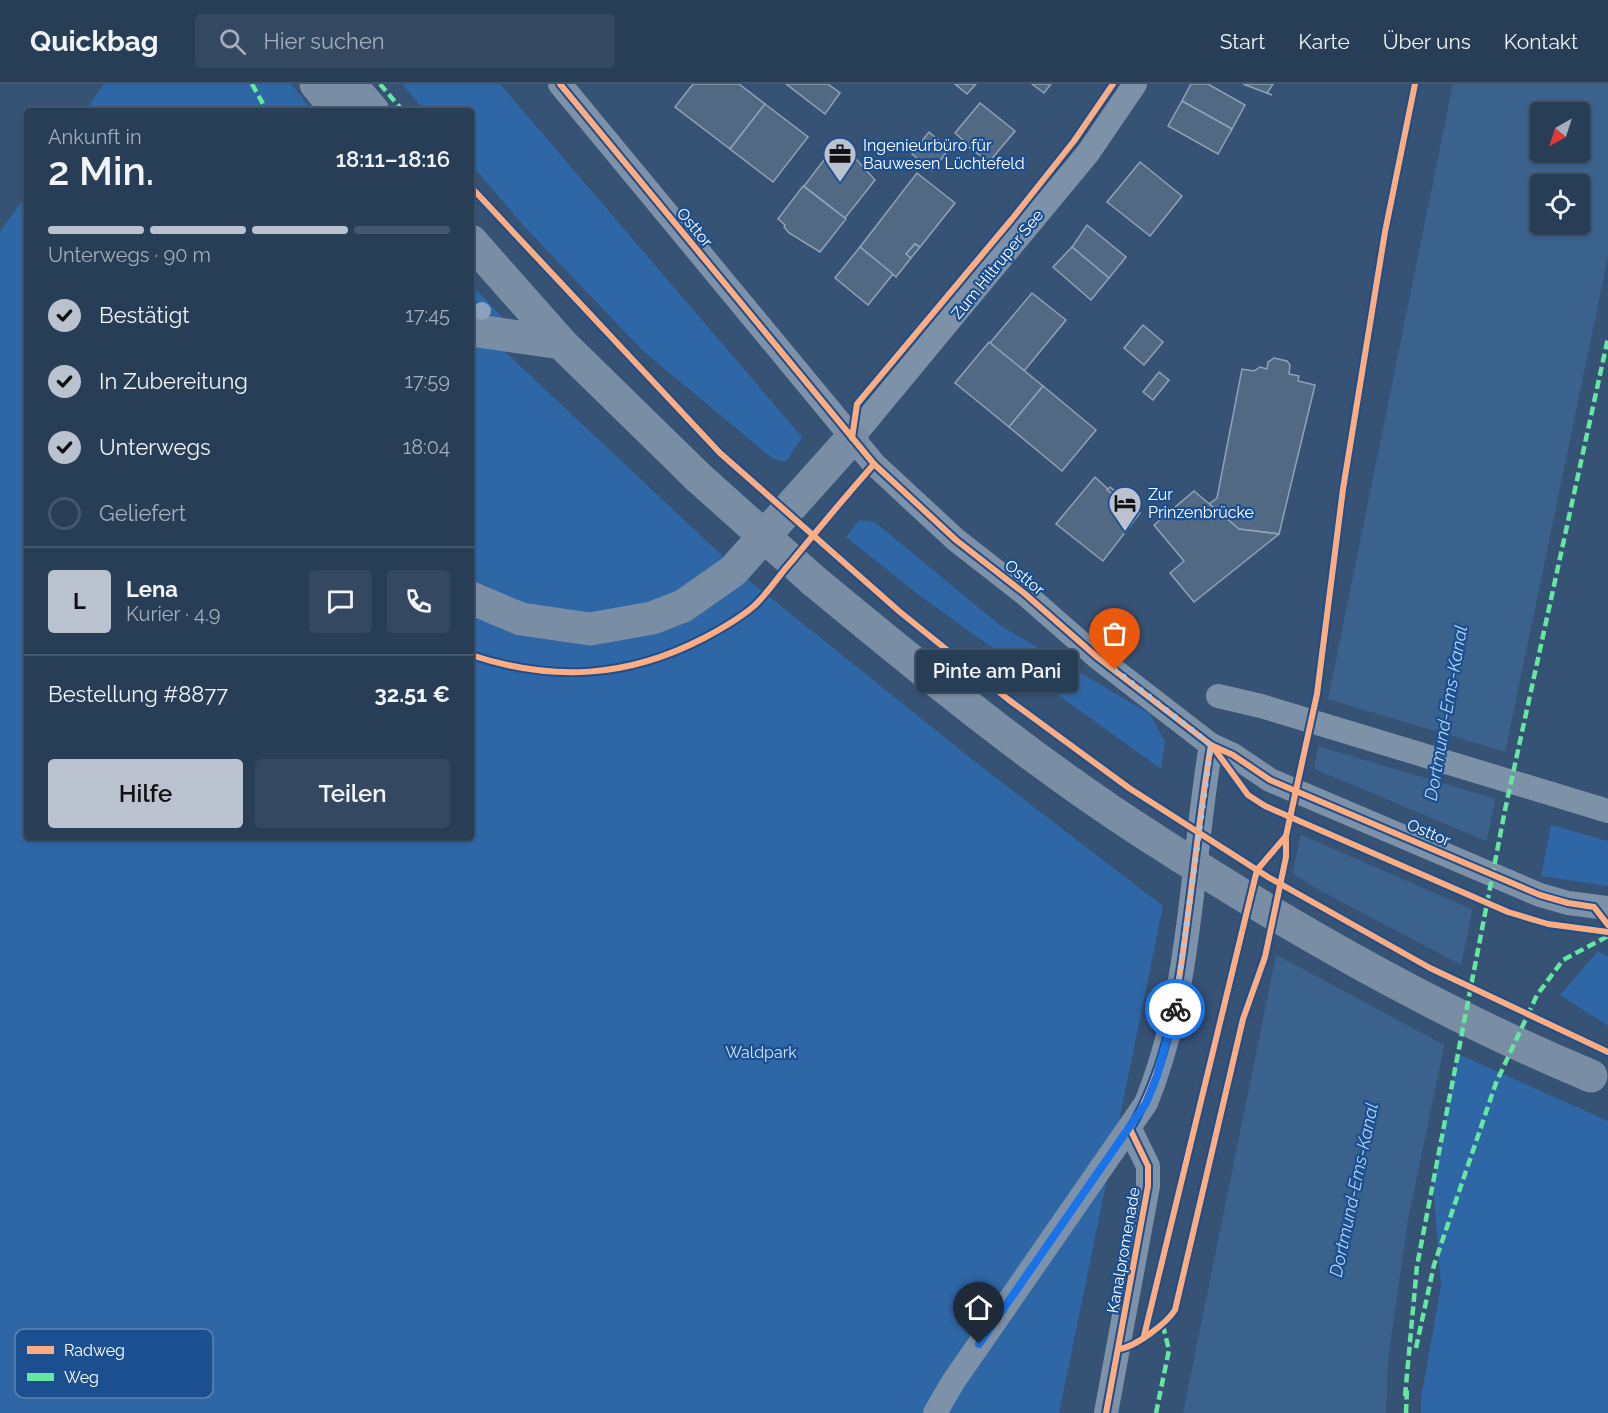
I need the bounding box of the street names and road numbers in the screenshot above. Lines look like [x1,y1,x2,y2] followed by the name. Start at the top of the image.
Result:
[673,204,717,251] street label: Osttor
[947,206,1047,323] street label: Zum Hiltruper See
[1001,556,1049,599] street label: Osttor
[1404,815,1454,850] street label: Osttor
[1103,1186,1144,1315] street label: Kanalpromenade

